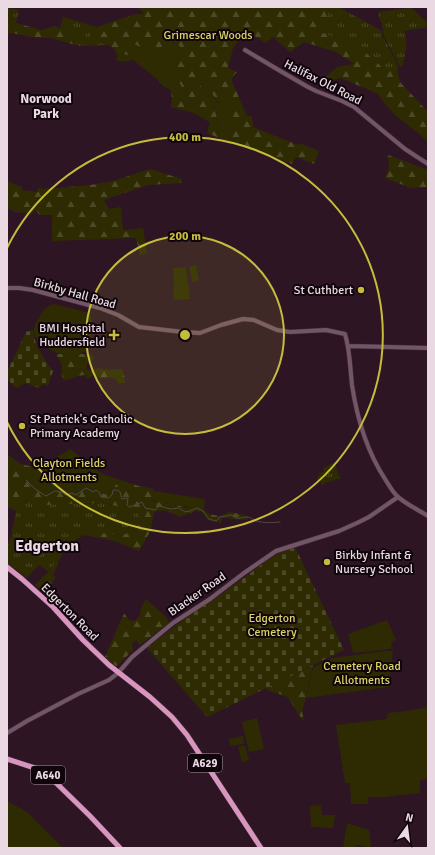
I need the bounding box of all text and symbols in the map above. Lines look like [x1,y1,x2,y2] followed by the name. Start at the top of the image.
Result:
[163,28,253,43] park label: Grimescar Woods
[281,56,364,108] street label: Halifax Old Road
[20,91,72,122] district label: Norwood Park
[169,130,201,145] text: 400 m
[169,229,201,244] text: 200 m
[32,275,118,312] street label: Birkby Hall Road
[294,283,353,298] place label: St Cuthbert
[356,285,366,295] marker: St Cuthbert
[39,321,105,350] place label: BMI Hospital Huddersfield
[178,328,192,342] centre of rings
[108,329,120,341] marker: BMI Hospital Huddersfield
[30,412,133,441] place label: St Patrick's Catholic Primary Academy
[17,421,27,431] marker: St Patrick's Catholic Primary Academy
[33,456,105,485] park label: Clayton Fields Allotments
[15,536,79,556] district label: Edgerton
[335,548,414,577] place label: Birkby Infant & Nursery School
[322,557,332,567] marker: Birkby Infant & Nursery School
[166,569,229,620] street label: Blacker Road
[38,580,102,644] street label: Edgerton Road
[247,611,297,640] park label: Edgerton Cemetery
[323,659,401,688] park label: Cemetery Road Allotments
[188,754,222,772] road number: A629
[31,766,65,784] road number: A640
[387,807,427,847] north arrow
[404,811,415,825] text: N

